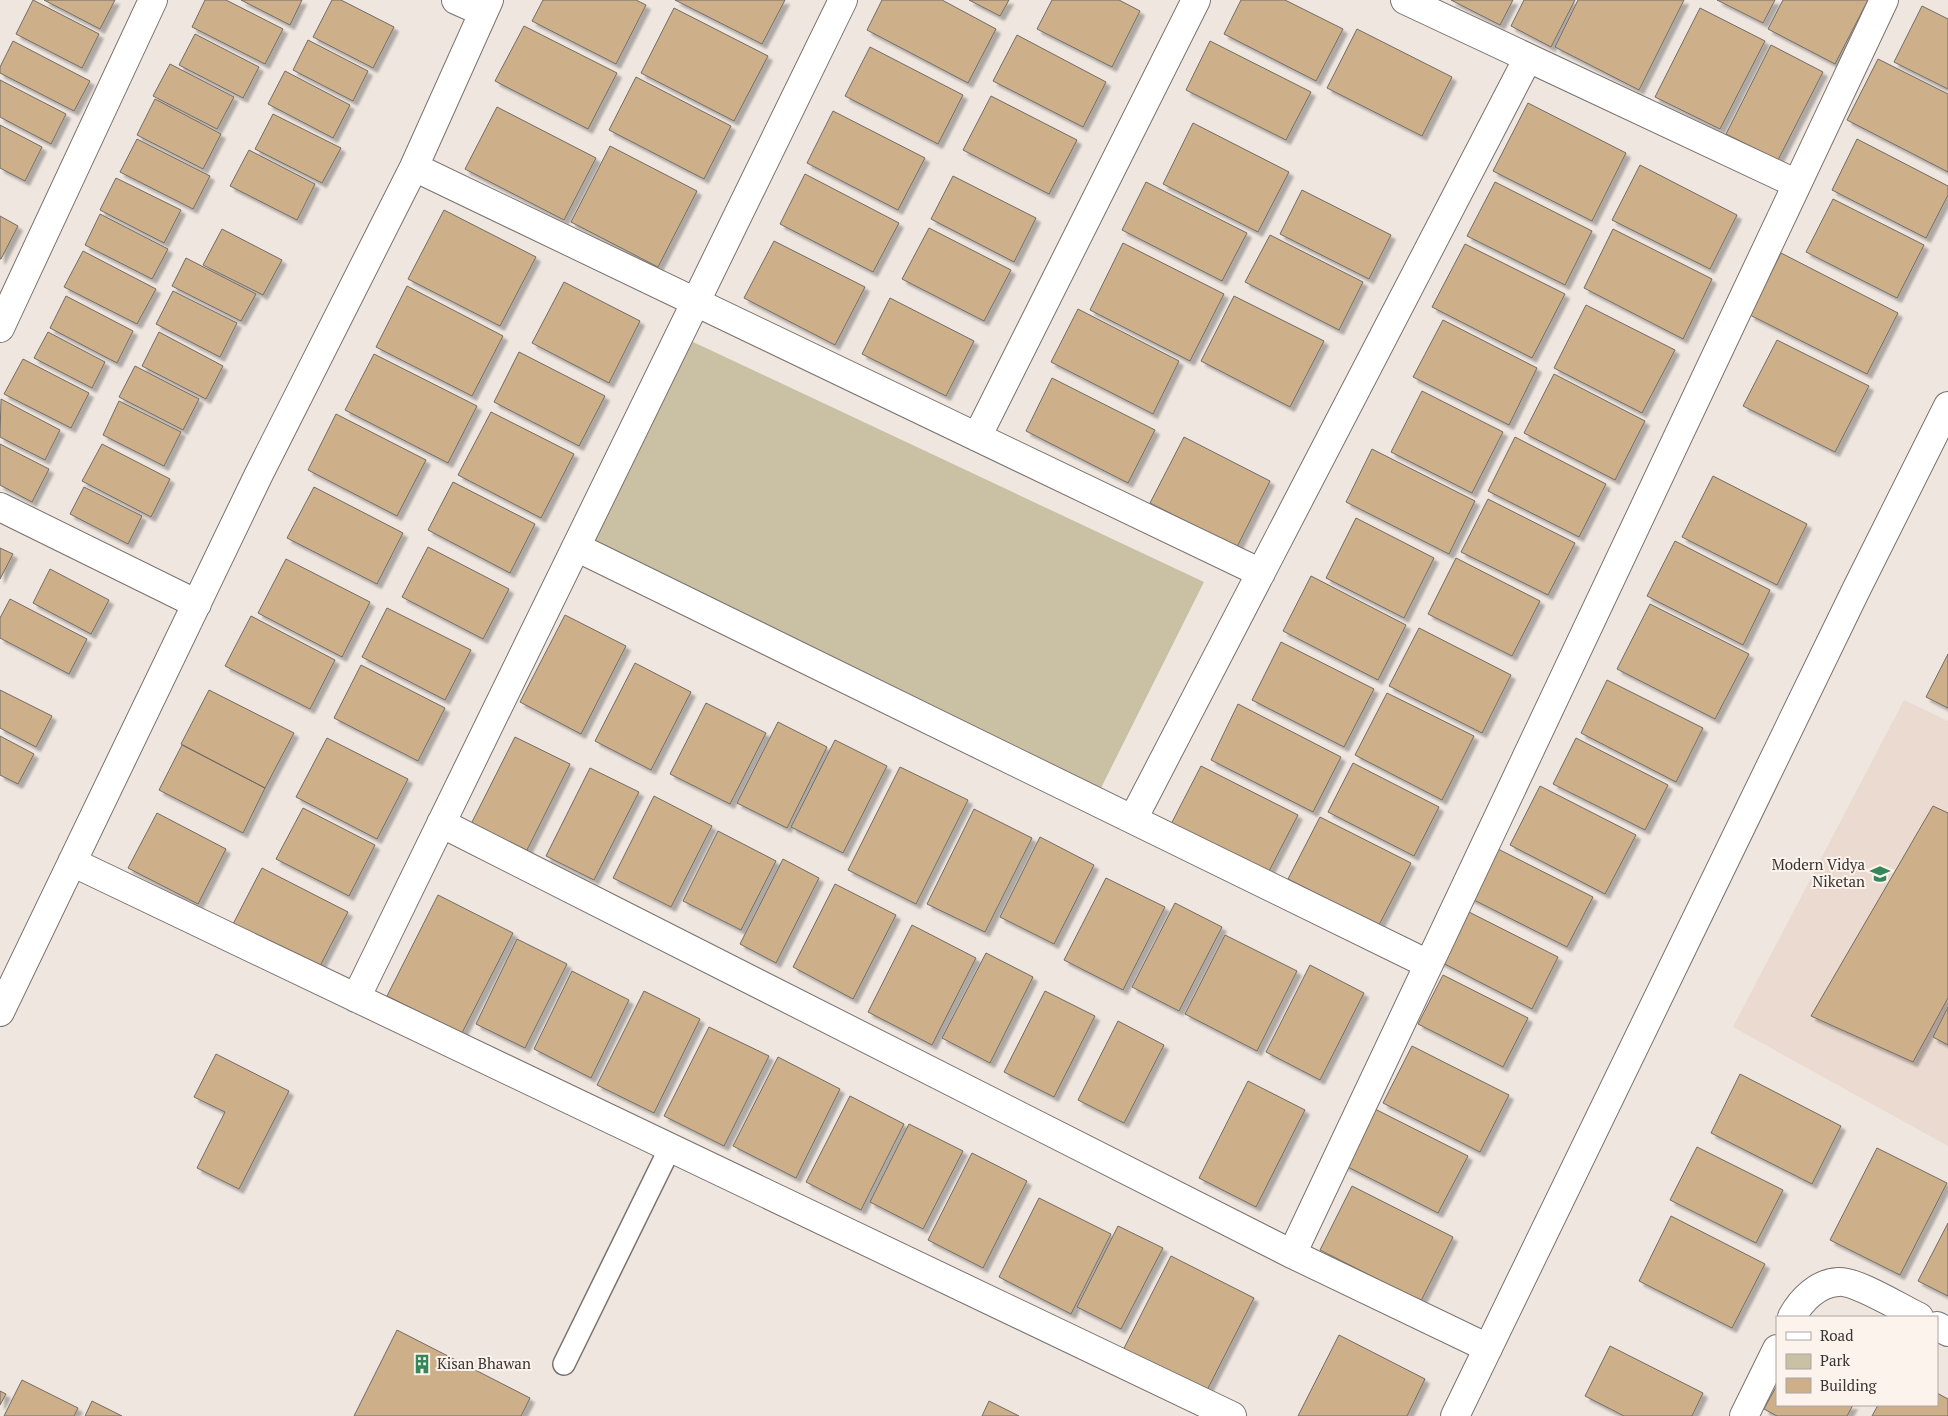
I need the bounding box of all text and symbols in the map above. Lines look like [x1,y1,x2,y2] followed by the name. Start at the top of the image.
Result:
[1772,854,1865,891] place label: Modern Vidya Niketan
[1869,863,1891,885] school or university icon: Modern Vidya Niketan
[1776,1316,1938,1406] legend
[1820,1325,1853,1345] text: Road
[1820,1350,1850,1370] text: Park
[411,1353,433,1375] building icon: Kisan Bhawan
[437,1353,531,1373] place label: Kisan Bhawan
[1820,1375,1878,1395] text: Building

